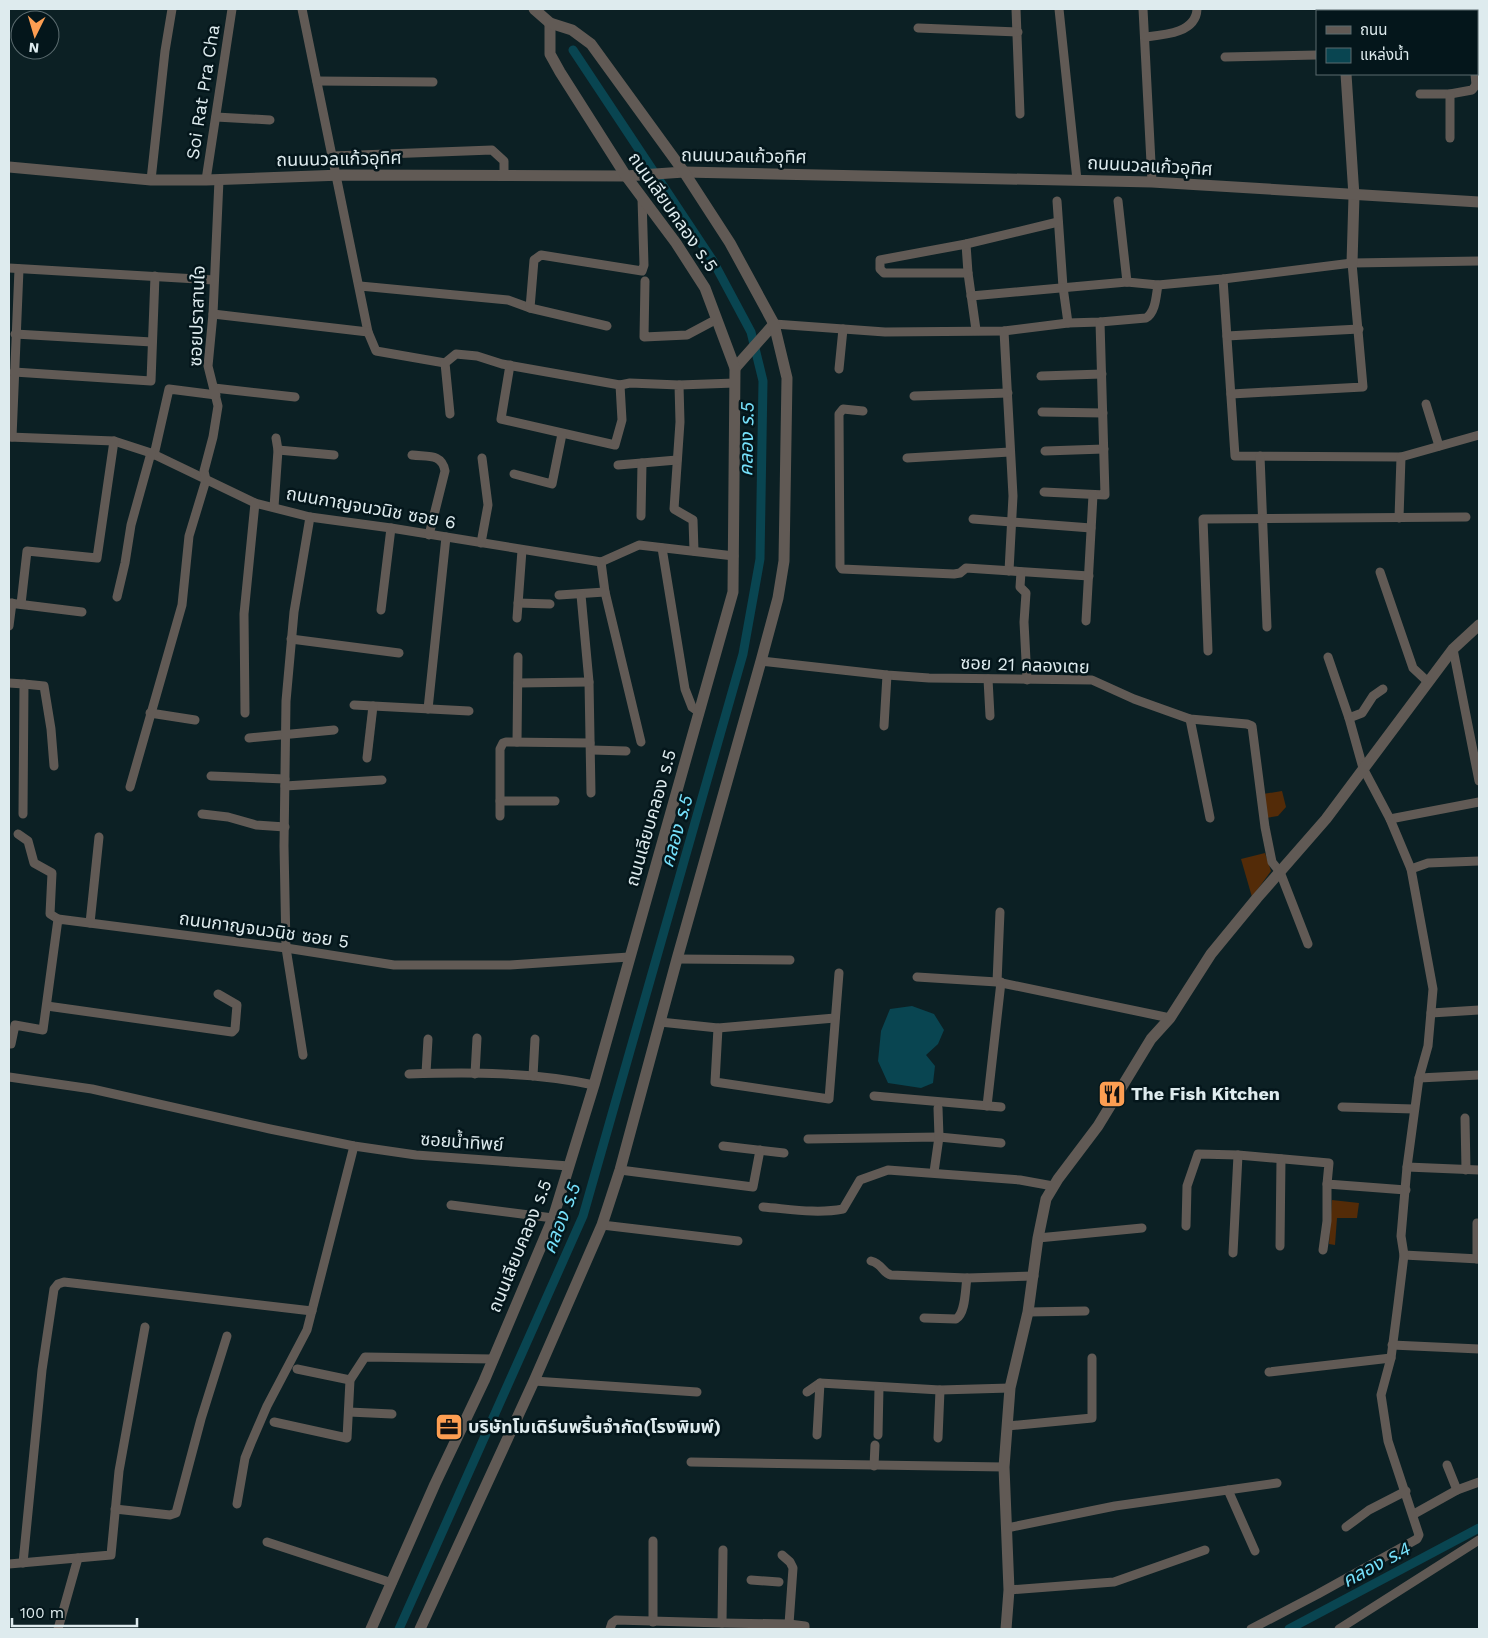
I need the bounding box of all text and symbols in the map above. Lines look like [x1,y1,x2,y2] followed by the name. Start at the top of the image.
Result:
[10,10,60,60] north arrow
[1316,10,1478,75] legend
[1360,21,1387,39] text: ถนน
[181,23,224,161] street label: Soi Rat Pra Cha
[28,40,40,56] text: N
[1360,44,1409,64] text: แหล่งน้ำ
[681,144,807,168] street label: ถนนนวลแก้วอุทิศ
[276,147,402,171] street label: ถนนนวลแก้วอุทิศ
[624,148,723,276] street label: ถนนเลียบคลอง ร.5
[1087,152,1213,180] street label: ถนนนวลแก้วอุทิศ
[184,265,209,367] street label: ซอยปราสานใจ
[734,401,759,476] water label: คลอง ร.5
[285,482,458,533] street label: ถนนกาญจนวนิช ซอย 6
[960,652,1090,677] street label: ซอย 21 คลองเตย
[621,747,681,889] street label: ถนนเลียบคลอง ร.5
[655,792,697,870] water label: คลอง ร.5
[178,907,350,952] street label: ถนนกาญจนวนิช ซอย 5
[1097,1079,1127,1109] restaurant icon: The Fish Kitchen
[1131,1083,1280,1104] place label: The Fish Kitchen
[420,1126,505,1155] street label: ซอยน้ำทิพย์
[483,1176,556,1315] street label: ถนนเลียบคลอง ร.5
[537,1179,586,1257] water label: คลอง ร.5
[434,1412,464,1442] office icon: บริษัทโมเดิร์นพริ้นจำกัด(โรงพิมพ์)
[468,1415,721,1437] place label: บริษัทโมเดิร์นพริ้นจำกัด(โรงพิมพ์)
[1338,1537,1415,1592] water label: คลอง ร.4
[12,1596,138,1628] scale bar
[20,1604,64,1622] text: 100 m

